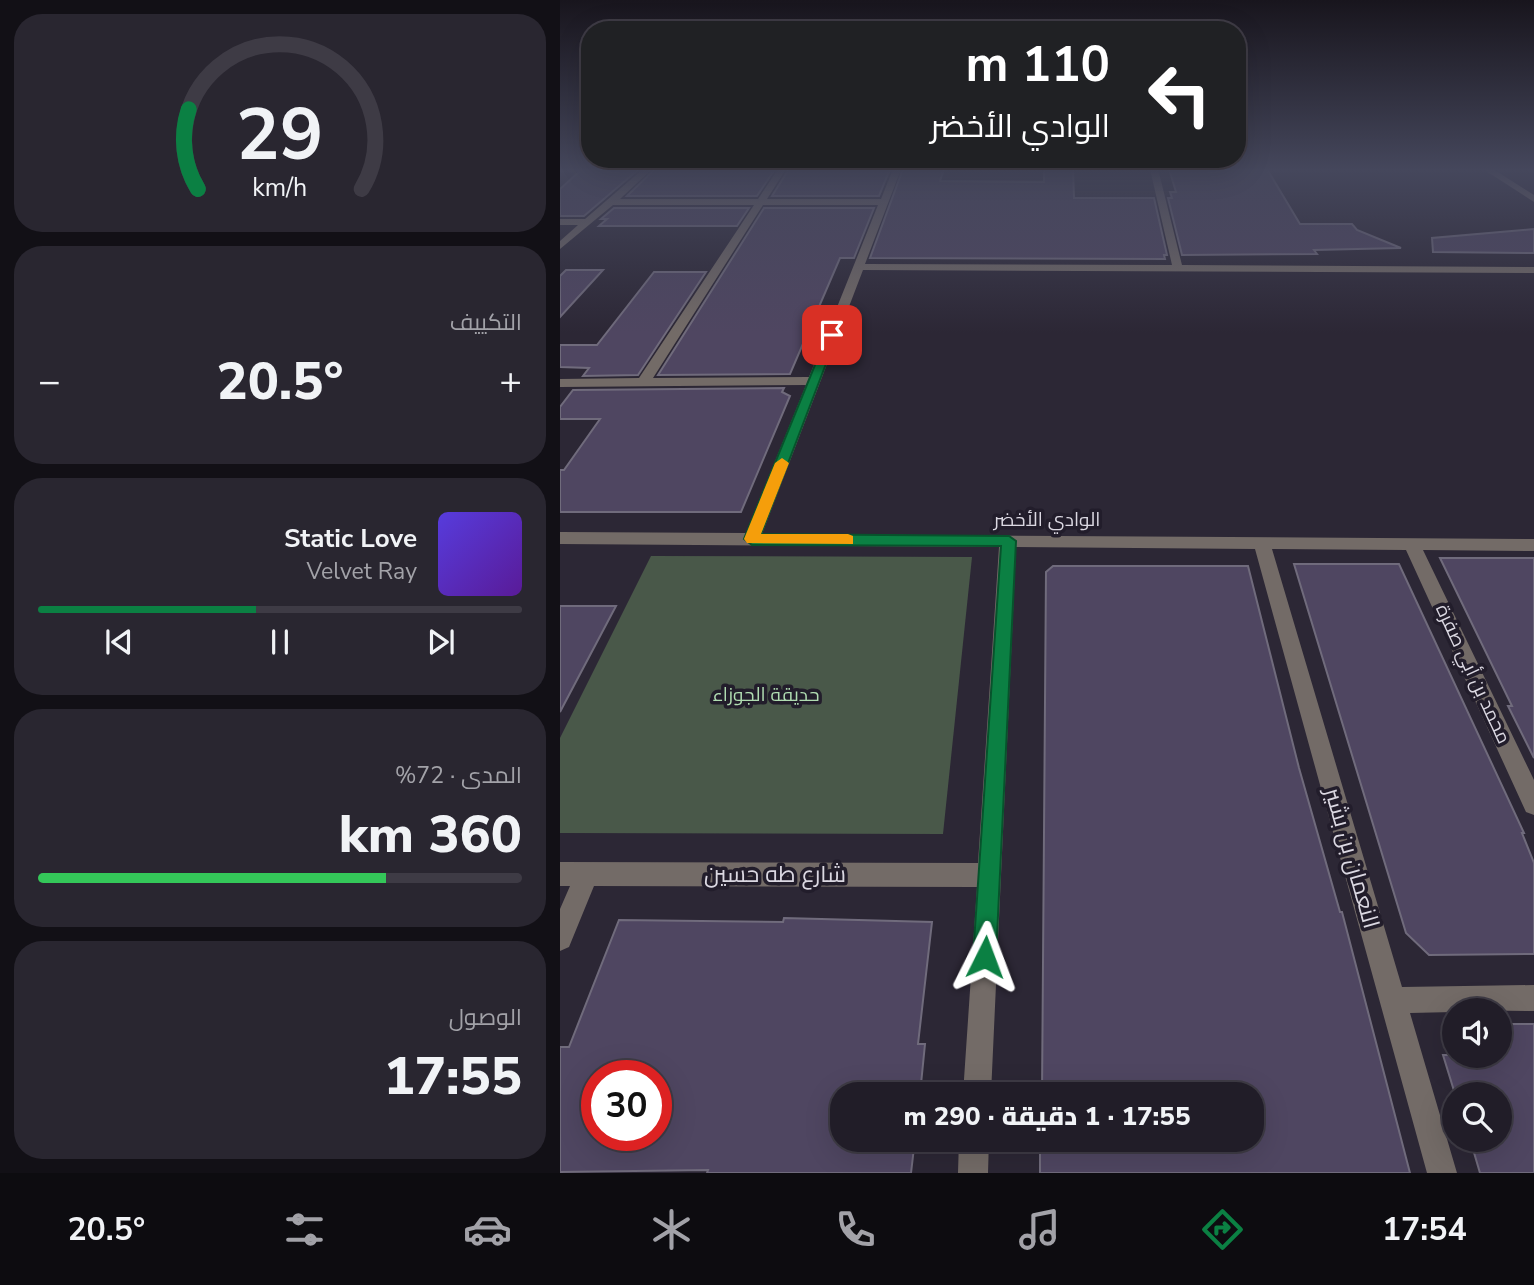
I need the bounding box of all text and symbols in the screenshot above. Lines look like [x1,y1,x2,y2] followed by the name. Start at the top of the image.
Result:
[966,31,1110,98] text: 110 m
[1134,49,1225,140] icon: left
[236,85,324,185] text: 29
[930,105,1110,148] text: الوادي الأخضر
[252,171,308,205] text: km/h
[802,305,862,365] pin
[450,307,522,338] text: التكييف
[813,316,851,354] icon: arrive
[216,346,344,417] text: 20.5°
[38,356,61,407] text: −
[499,356,522,407] text: +
[993,507,1100,534] street label: الوادي الأخضر
[284,521,417,556] text: Static Love
[307,556,417,587] text: Velvet Ray
[1428,600,1517,748] street label: محمد بن أبي صفرة
[100,623,138,661] icon: previous
[261,623,299,661] icon: pause
[422,623,460,661] icon: next
[712,682,820,708] park label: حديقة الجوزاء
[395,760,522,791] text: المدى · 72%
[1317,782,1387,932] street label: النعمان بن بشير
[339,799,522,870] text: 360 km
[704,859,846,890] street label: شارع طه حسين
[948,920,1022,994] position arrow
[1442,998,1512,1152] map controls
[1442,998,1512,1068] button: sound
[449,1002,522,1033] text: الوصول
[384,1041,522,1112] text: 17:55
[581,1060,672,1151] speed limit sign: 30
[1442,1082,1512,1152] button: search
[903,1099,1191,1134] text: 17:55 · 1 دقيقة · 290 m
[280,1205,329,1254] icon: filters
[463,1205,512,1254] icon: car
[647,1205,696,1254] icon: climate
[831,1205,880,1254] icon: phone
[1015,1205,1064,1254] icon: music
[1198,1205,1247,1254] icon: directions
[67,1208,145,1251] text: 20.5°
[1382,1208,1467,1251] text: 17:54

